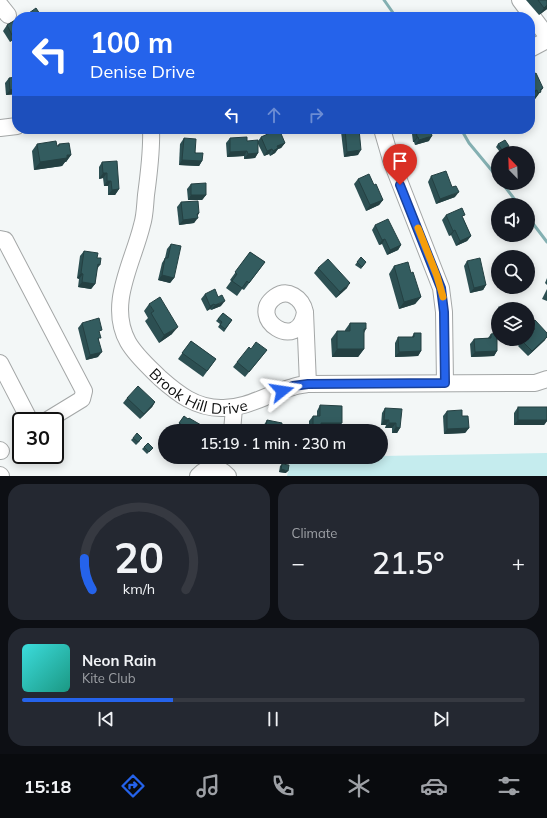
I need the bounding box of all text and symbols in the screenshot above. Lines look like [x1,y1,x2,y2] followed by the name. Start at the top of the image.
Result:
[90,25,173,60] text: 100 m
[24,28,76,80] icon: left
[90,60,195,83] text: Denise Drive
[221,104,243,126] icon: left
[263,104,285,126] icon: ahead
[305,104,327,126] icon: right
[383,144,417,185] pin
[491,146,535,190] north arrow
[491,146,535,346] map controls
[389,150,411,172] icon: arrive
[491,198,535,242] button: sound
[491,250,535,294] button: search
[491,302,535,346] button: layers
[146,364,250,418] street label: Brook Hill Drive
[261,370,303,412] position arrow
[12,412,64,464] speed limit sign: 30
[200,434,346,453] text: 15:19 · 1 min · 230 m
[292,525,337,541] text: Climate
[114,531,164,583] text: 20
[372,544,444,582] text: 21.5°
[292,549,305,577] text: −
[512,549,525,577] text: +
[123,580,155,598] text: km/h
[82,651,156,670] text: Neon Rain
[82,670,136,686] text: Kite Club
[95,708,117,730] icon: previous
[262,708,284,730] icon: pause
[430,708,452,730] icon: next
[119,772,147,800] icon: directions
[194,772,222,800] icon: music
[269,772,297,800] icon: phone
[345,772,373,800] icon: climate
[420,772,448,800] icon: car
[495,772,523,800] icon: filters
[24,775,71,798] text: 15:18

